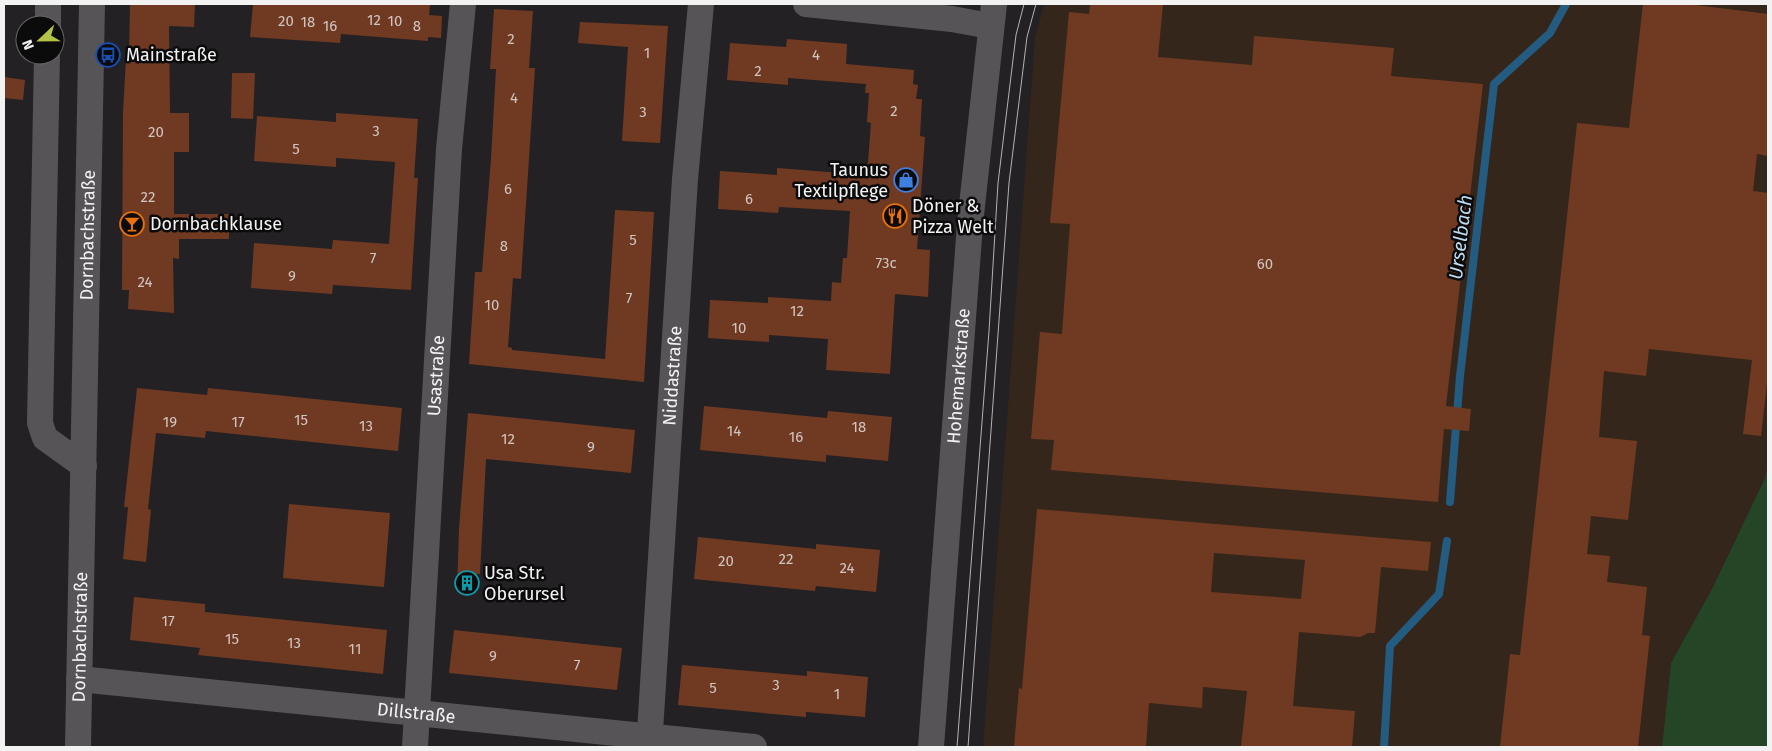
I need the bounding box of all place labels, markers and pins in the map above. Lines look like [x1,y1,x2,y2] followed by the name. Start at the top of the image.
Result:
[95,42,121,68] bus stop icon: Mainstraße
[126,44,217,66] place label: Mainstraße
[795,159,888,202] place label: Taunus Textilpflege
[893,167,919,193] shop icon: Taunus Textilpflege
[912,195,994,238] place label: Döner & Pizza Welt
[882,203,908,229] restaurant icon: Döner & Pizza Welt
[119,211,145,237] bar icon: Dornbachklause
[150,213,282,235] place label: Dornbachklause
[484,562,565,605] place label: Usa Str. Oberursel
[454,570,480,596] building icon: Usa Str. Oberursel

